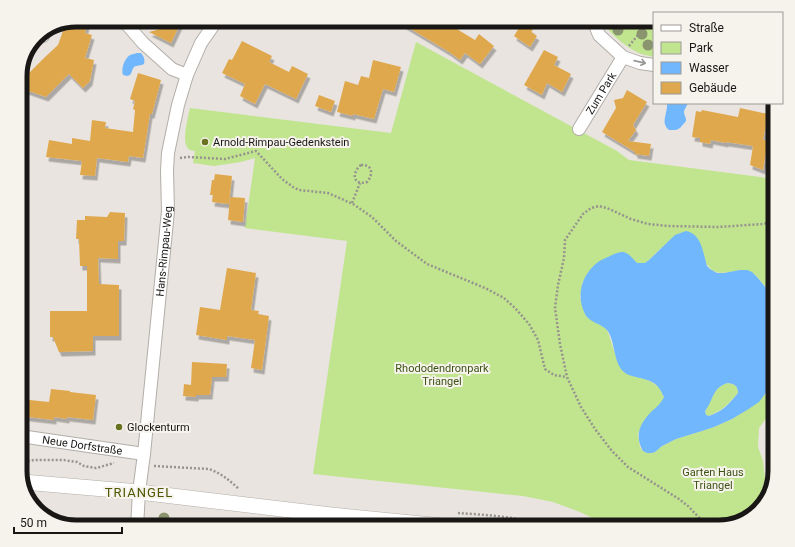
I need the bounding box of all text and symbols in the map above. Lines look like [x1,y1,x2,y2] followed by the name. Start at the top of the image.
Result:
[653,12,783,104] legend
[689,21,724,35] text: Straße
[689,41,714,55] text: Park
[634,59,647,67] one-way arrow
[689,61,729,75] text: Wasser
[583,70,619,117] street label: Zum Park
[689,81,737,95] text: Gebäude
[213,136,349,149] place label: Arnold-Rimpau-Gedenkstein
[200,137,210,147] marker: Arnold-Rimpau-Gedenkstein
[154,206,175,297] street label: Hans-Rimpau-Weg
[395,362,489,388] park label: Rhododendronpark Triangel
[127,421,190,434] place label: Glockenturm
[114,422,124,432] marker: Glockenturm
[41,433,123,458] street label: Neue Dorfstraße
[682,466,744,492] park label: Garten Haus Triangel
[105,485,173,500] district label: TRIANGEL
[14,509,122,535] scale bar
[20,516,47,530] text: 50 m

